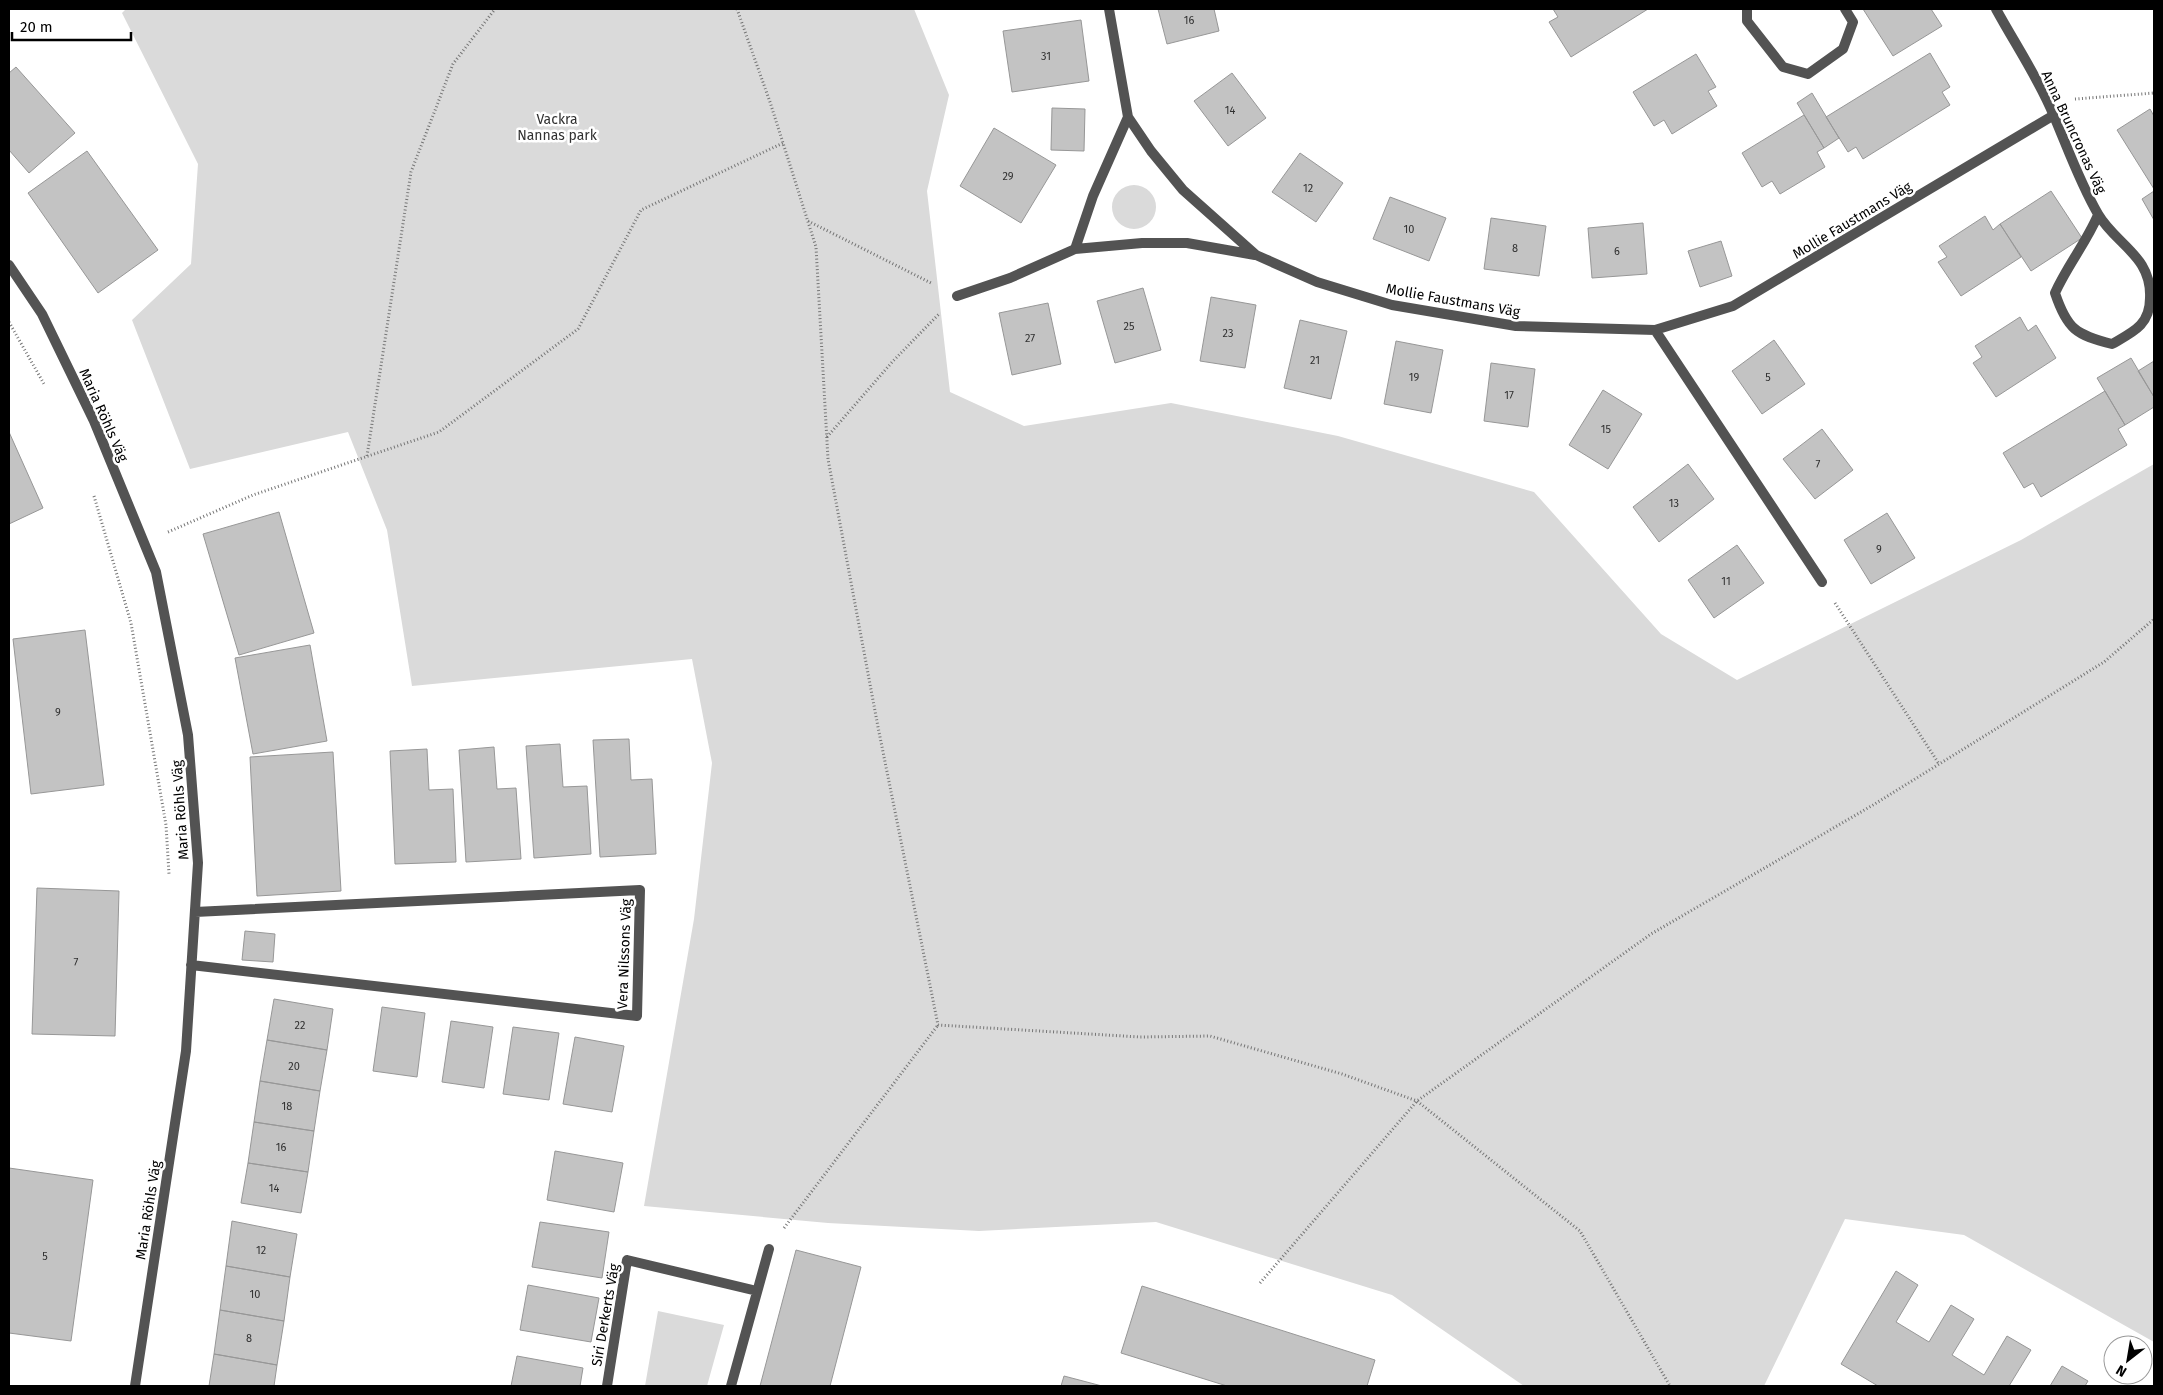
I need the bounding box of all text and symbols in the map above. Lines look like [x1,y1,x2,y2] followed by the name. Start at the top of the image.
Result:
[12,10,131,42] scale bar
[1184,14,1194,27] house number: 16
[20,18,53,36] text: 20 m
[1041,50,1051,63] house number: 31
[2038,68,2110,197] street label: Anna Bruncronas Väg
[1225,104,1235,117] house number: 14
[517,111,598,144] park label: Vackra Nannas park
[1002,170,1014,183] house number: 29
[1790,178,1916,263] street label: Mollie Faustmans Väg
[1303,182,1313,195] house number: 12
[1404,223,1414,236] house number: 10
[1512,242,1518,255] house number: 8
[1614,245,1620,258] house number: 6
[1384,280,1522,321] street label: Mollie Faustmans Väg
[1124,320,1135,333] house number: 25
[1223,327,1233,340] house number: 23
[1025,332,1035,345] house number: 27
[1310,354,1320,367] house number: 21
[75,366,132,465] street label: Maria Röhls Väg
[1409,371,1419,384] house number: 19
[1765,371,1771,384] house number: 5
[1504,389,1514,402] house number: 17
[1601,423,1612,436] house number: 15
[1816,458,1821,471] house number: 7
[1669,497,1679,510] house number: 13
[1876,543,1882,556] house number: 9
[1721,575,1731,588] house number: 11
[55,706,61,719] house number: 9
[168,759,192,861] street label: Maria Röhls Väg
[614,898,635,1010] street label: Vera Nilssons Väg
[74,956,79,969] house number: 7
[295,1019,305,1032] house number: 22
[288,1060,300,1073] house number: 20
[282,1100,292,1113] house number: 18
[276,1141,286,1154] house number: 16
[132,1159,165,1261] street label: Maria Röhls Väg
[269,1182,279,1195] house number: 14
[256,1244,266,1257] house number: 12
[42,1250,48,1263] house number: 5
[588,1262,623,1368] street label: Siri Derkerts Väg
[250,1288,260,1301] house number: 10
[246,1332,252,1345] house number: 8
[2103,1335,2153,1385] north arrow
[2113,1361,2130,1380] text: N

